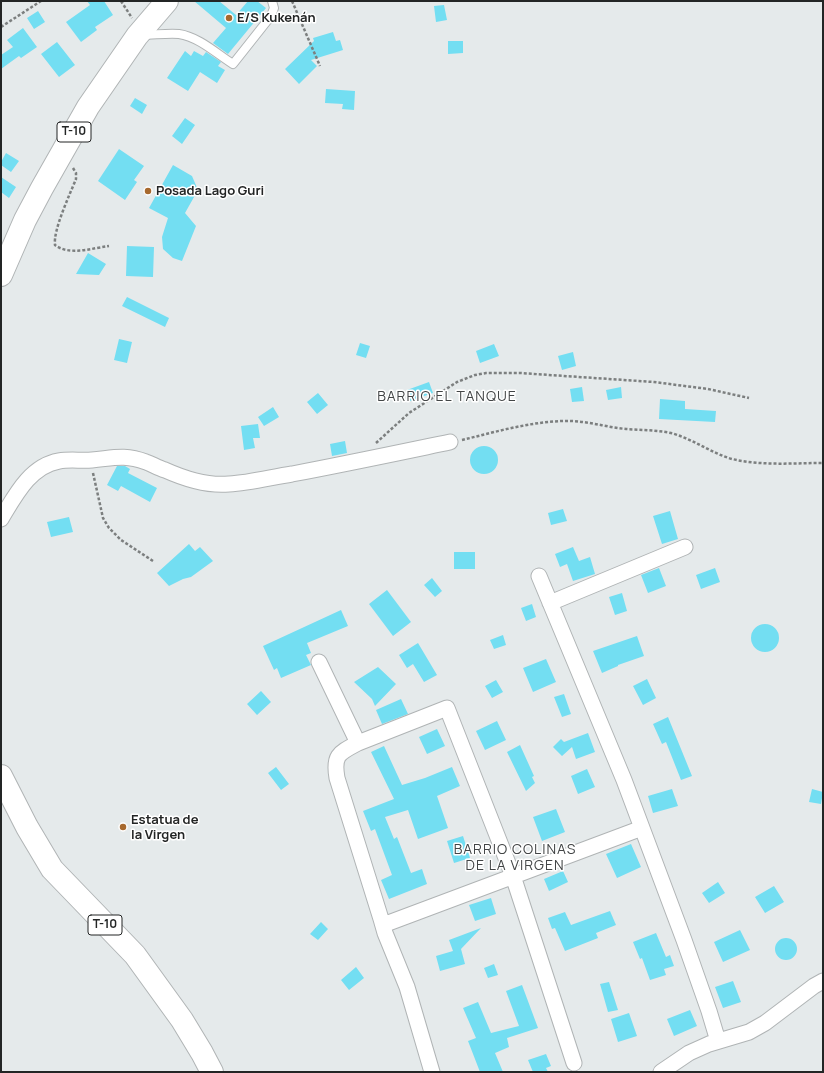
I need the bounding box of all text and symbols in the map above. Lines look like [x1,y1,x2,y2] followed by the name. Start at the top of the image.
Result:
[237,10,316,26] place label: E/S Kukenán
[224,13,234,23] marker: E/S Kukenán
[57,122,91,142] road number: T-10
[156,183,264,199] place label: Posada Lago Guri
[143,186,153,196] marker: Posada Lago Guri
[377,389,517,405] district label: BARRIO EL TANQUE
[131,812,198,843] place label: Estatua de la Virgen
[118,822,128,832] marker: Estatua de la Virgen
[454,842,576,874] district label: BARRIO COLINAS DE LA VIRGEN
[88,915,122,935] road number: T-10

